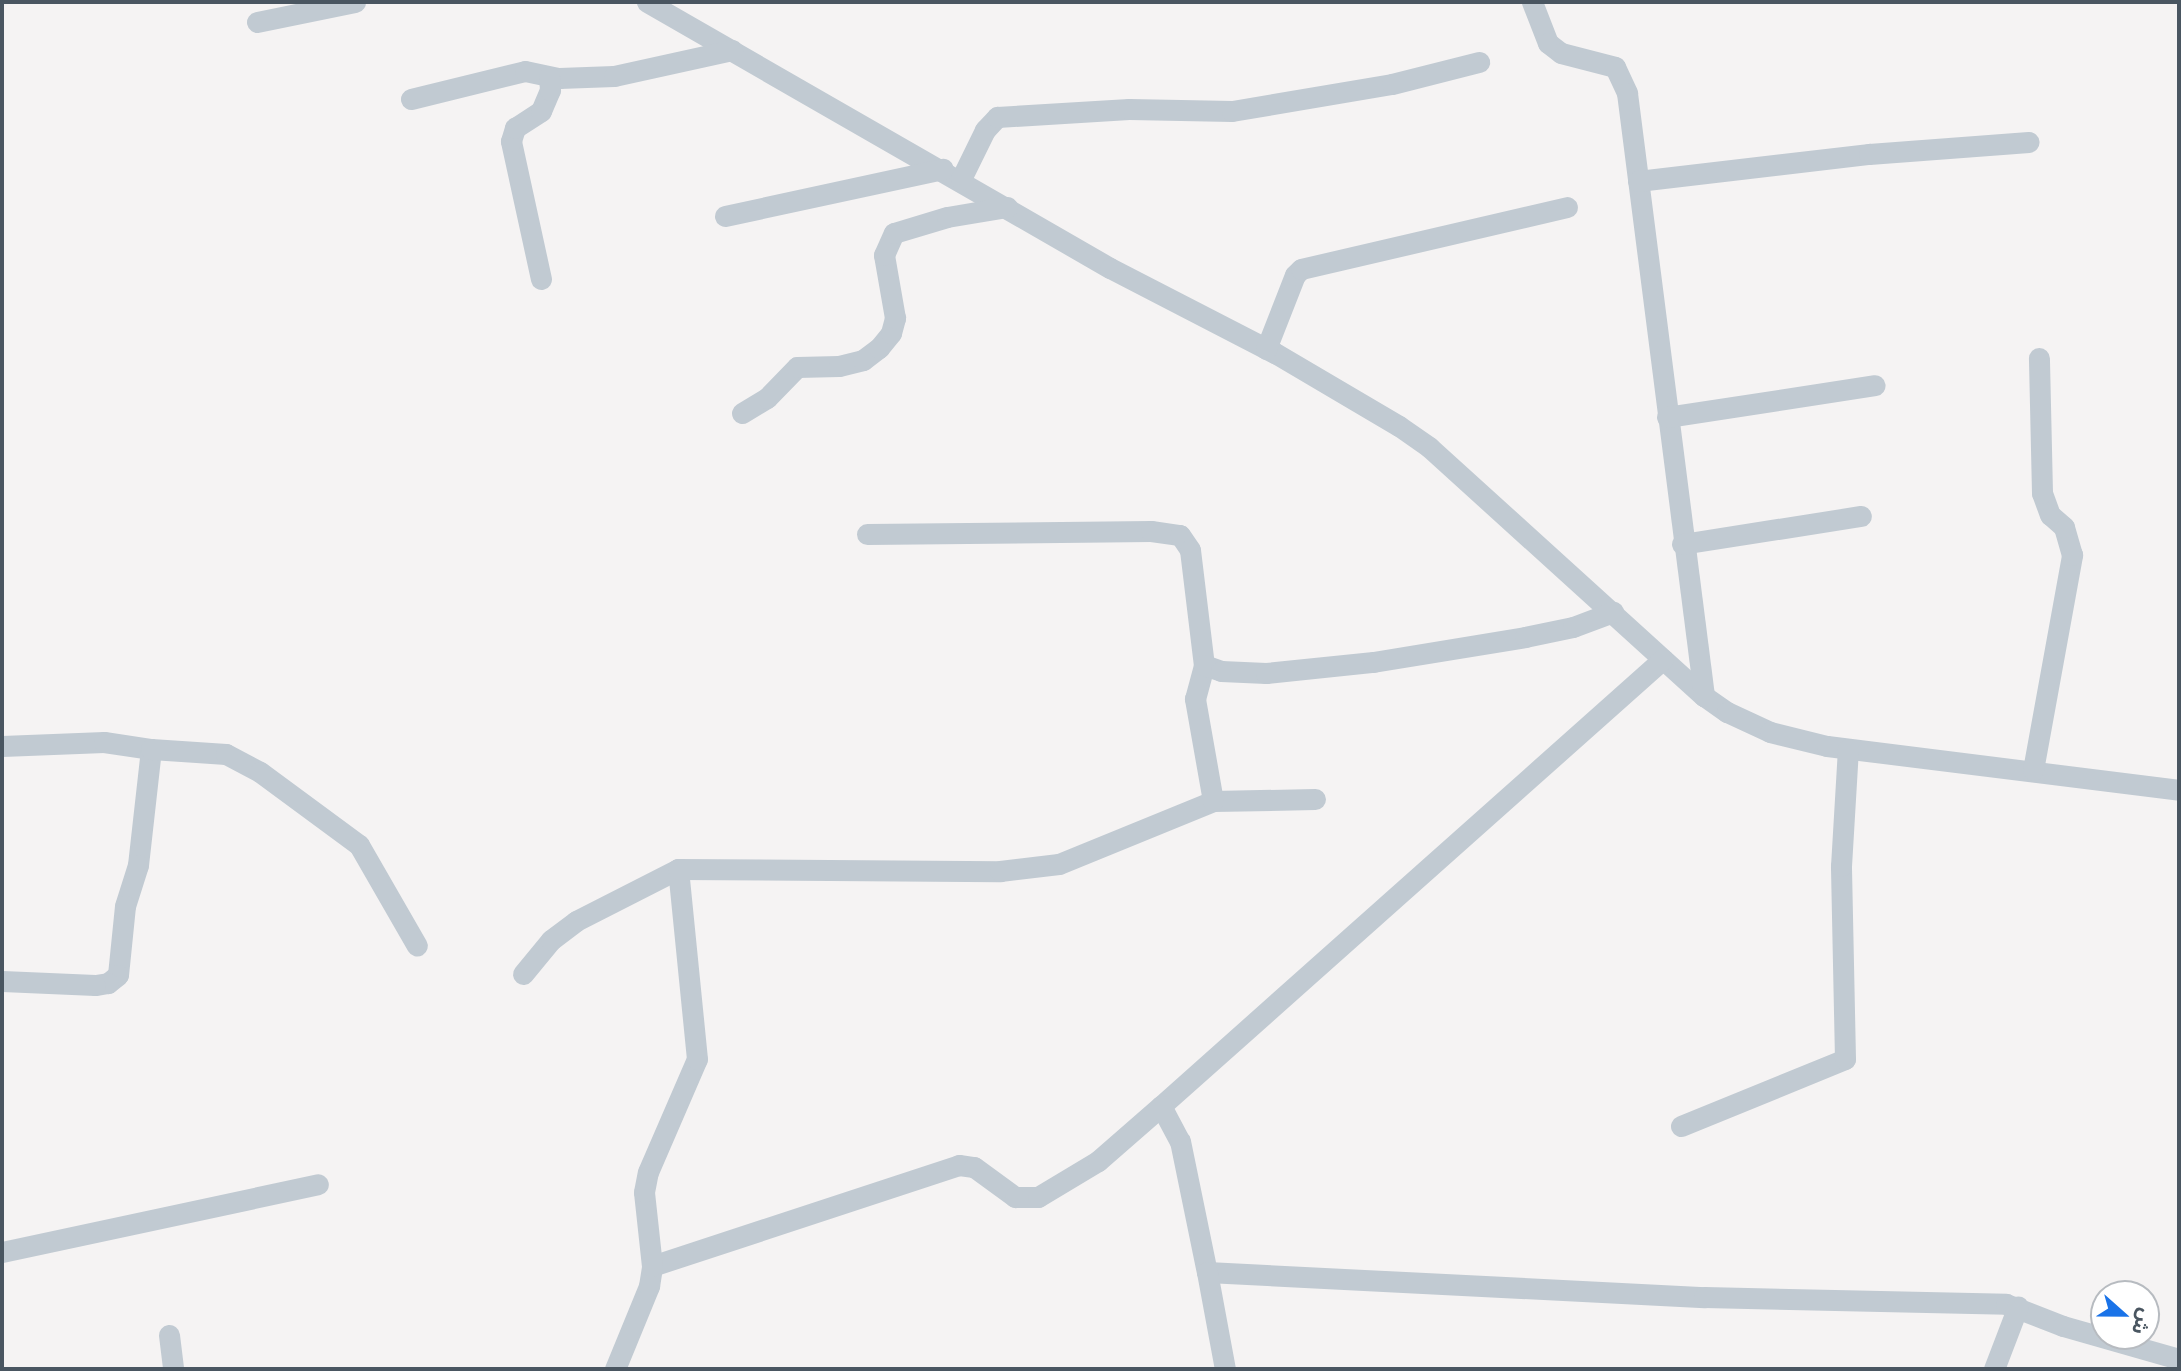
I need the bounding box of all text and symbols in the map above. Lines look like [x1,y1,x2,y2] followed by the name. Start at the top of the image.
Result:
[2090,1280,2160,1350] north arrow
[2127,1305,2159,1338] text: ش

